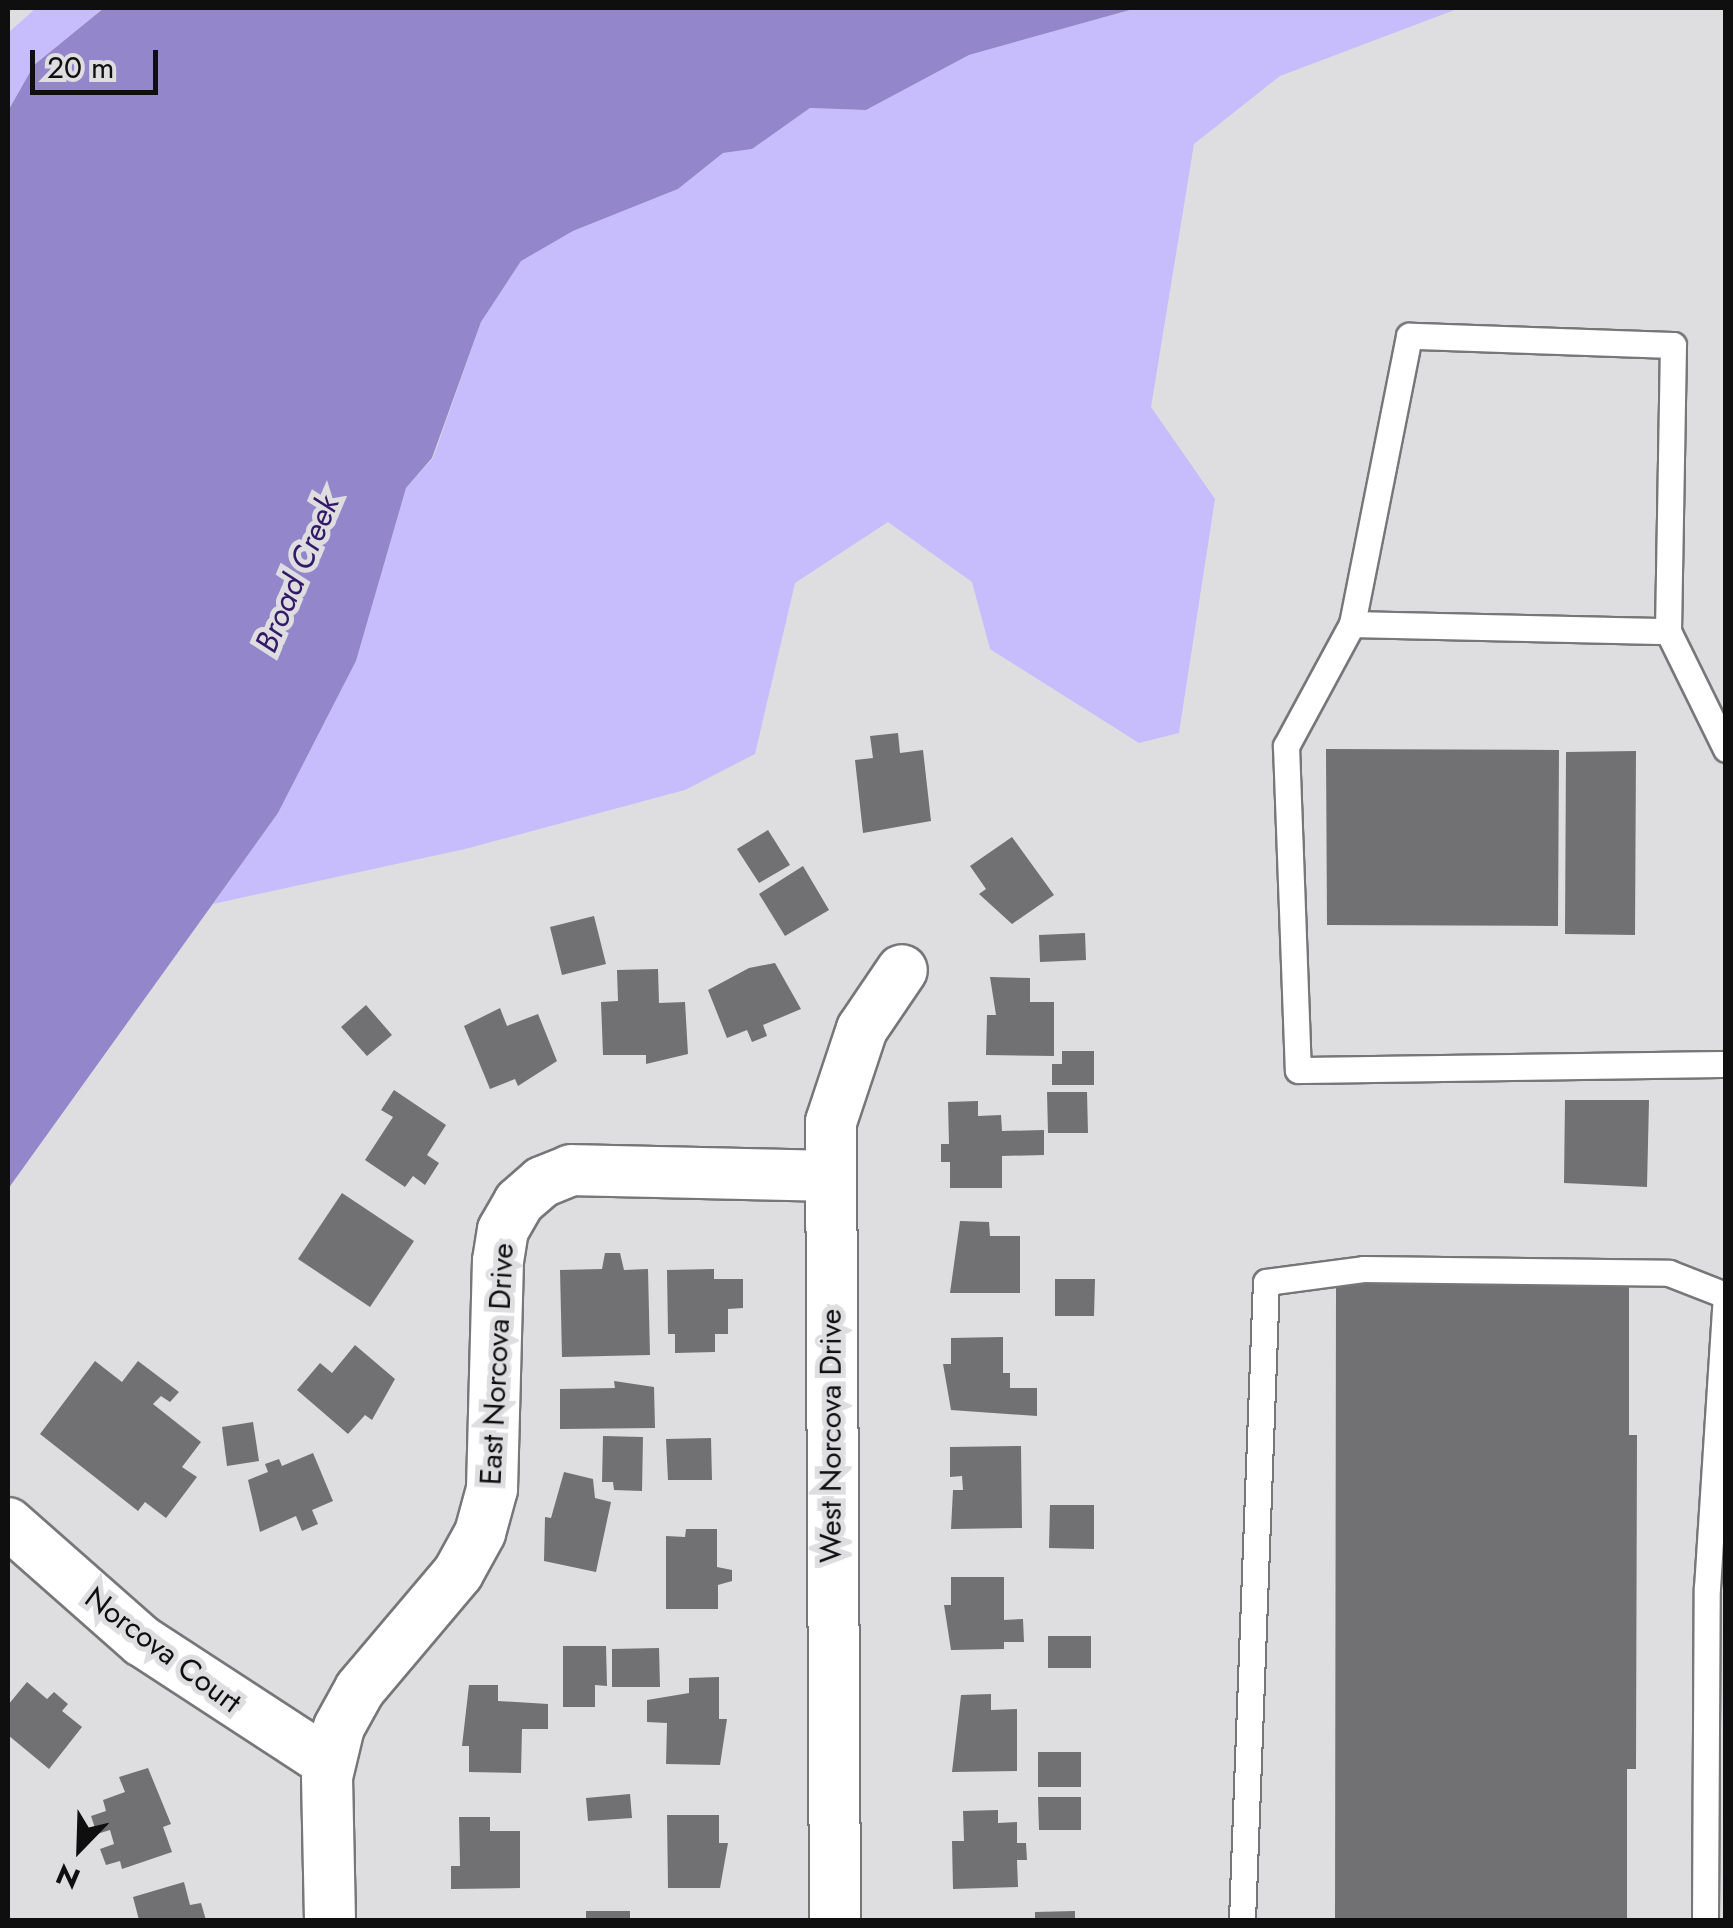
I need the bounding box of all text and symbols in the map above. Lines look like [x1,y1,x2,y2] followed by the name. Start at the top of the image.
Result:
[35,30,162,92] scale bar
[47,46,114,89] text: 20 m
[247,490,347,658] water label: Broad Creek
[473,1242,521,1486] street label: East Norcova Drive
[813,1309,849,1563] street label: West Norcova Drive
[78,1579,248,1721] street label: Norcova Court
[30,1798,130,1898] north arrow
[50,1853,86,1899] text: N

